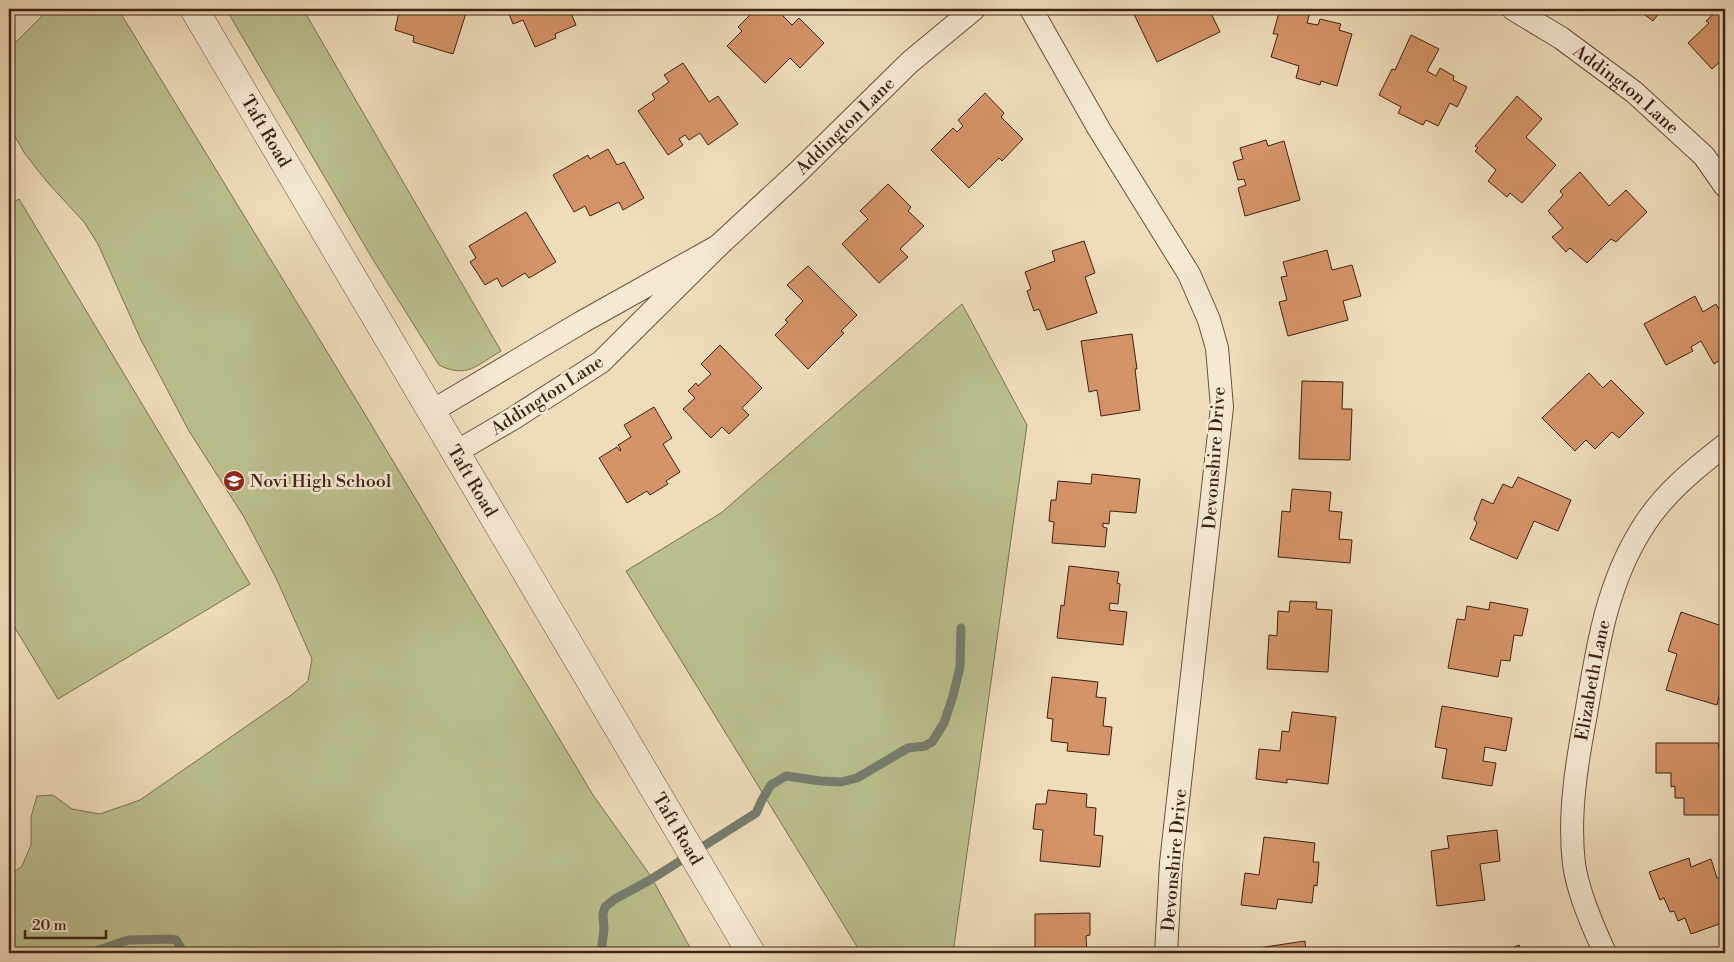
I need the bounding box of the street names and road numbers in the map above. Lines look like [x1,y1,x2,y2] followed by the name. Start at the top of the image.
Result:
[1567,39,1684,139] street label: Addington Lane
[790,72,900,181] street label: Addington Lane
[236,91,296,172] street label: Taft Road
[486,350,608,441] street label: Addington Lane
[1198,386,1231,530] street label: Devonshire Drive
[442,441,503,522] street label: Taft Road
[1570,617,1616,742] street label: Elizabeth Lane
[1157,788,1192,932] street label: Devonshire Drive
[647,789,708,870] street label: Taft Road

